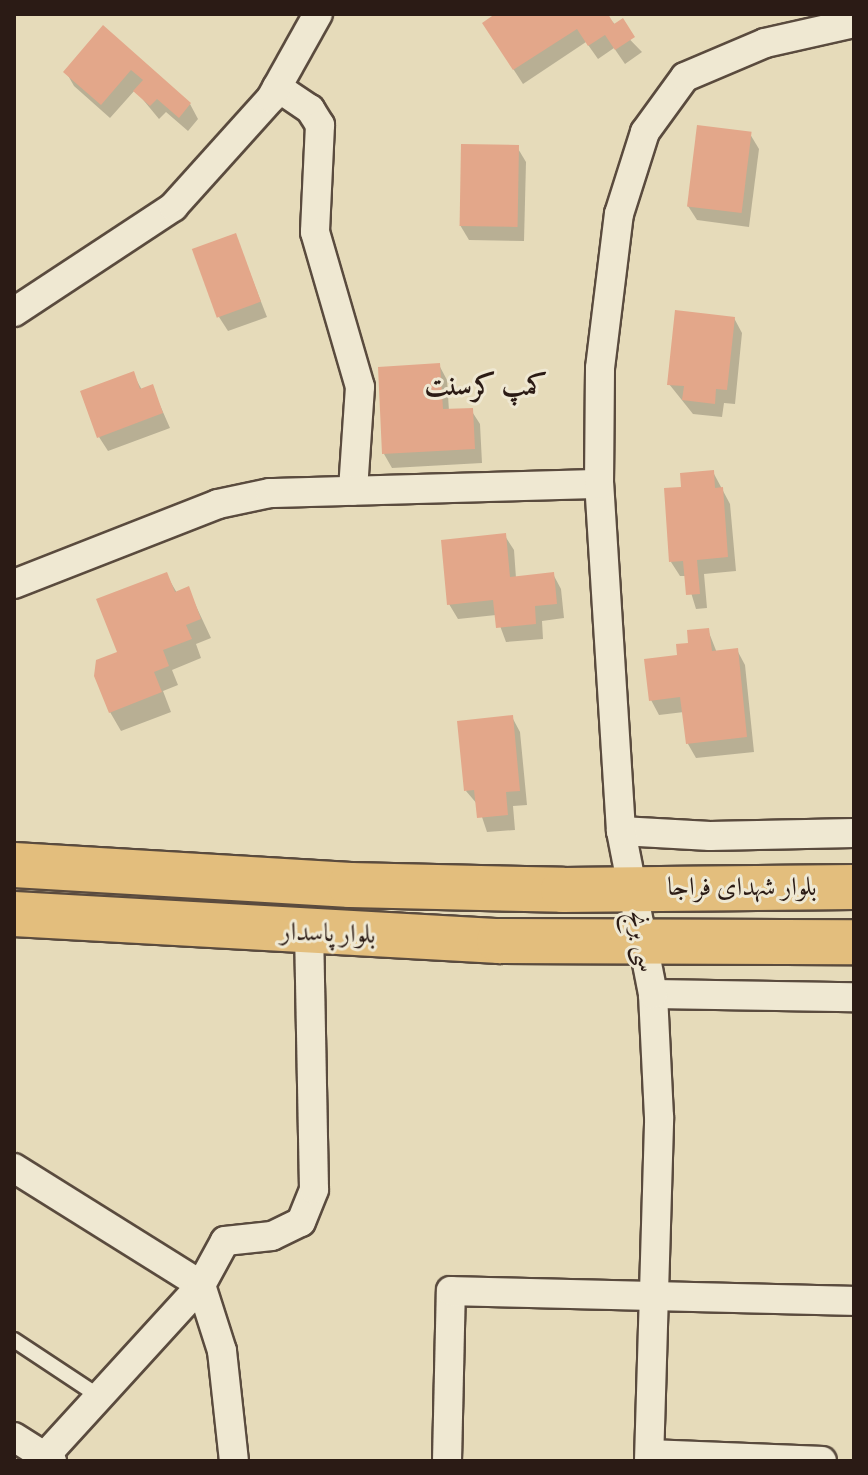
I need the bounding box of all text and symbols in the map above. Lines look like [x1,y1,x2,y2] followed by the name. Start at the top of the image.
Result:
[425,369,547,403] district label: کمپ کرسنت
[667,871,817,903] street label: بلوار شهدای فراجا
[620,907,664,975] street label: سی برنج
[280,916,376,950] street label: بلوار پاسدار

